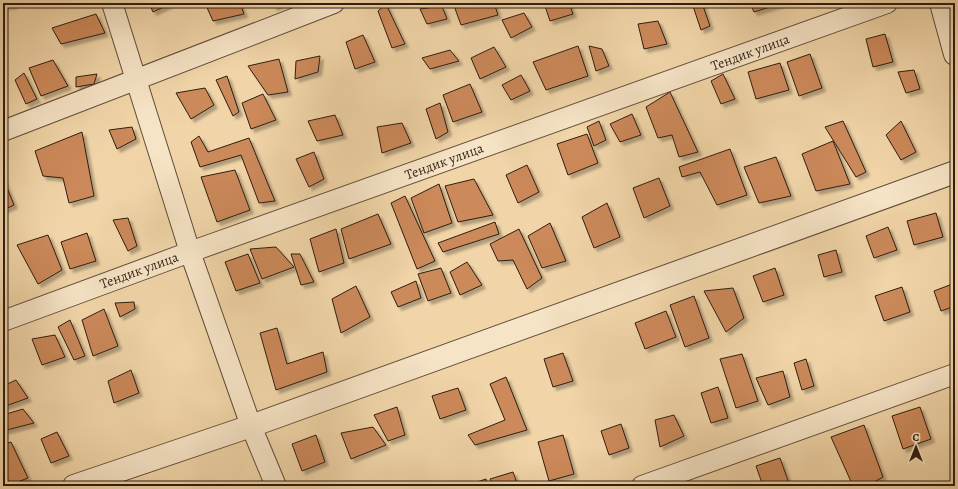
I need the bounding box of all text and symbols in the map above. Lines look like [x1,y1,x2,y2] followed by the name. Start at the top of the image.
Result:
[708,29,793,75] street label: Тендик улица
[402,138,487,184] street label: Тендик улица
[97,247,182,293] street label: Тендик улица
[896,427,936,467] north arrow
[913,430,920,445] text: С

